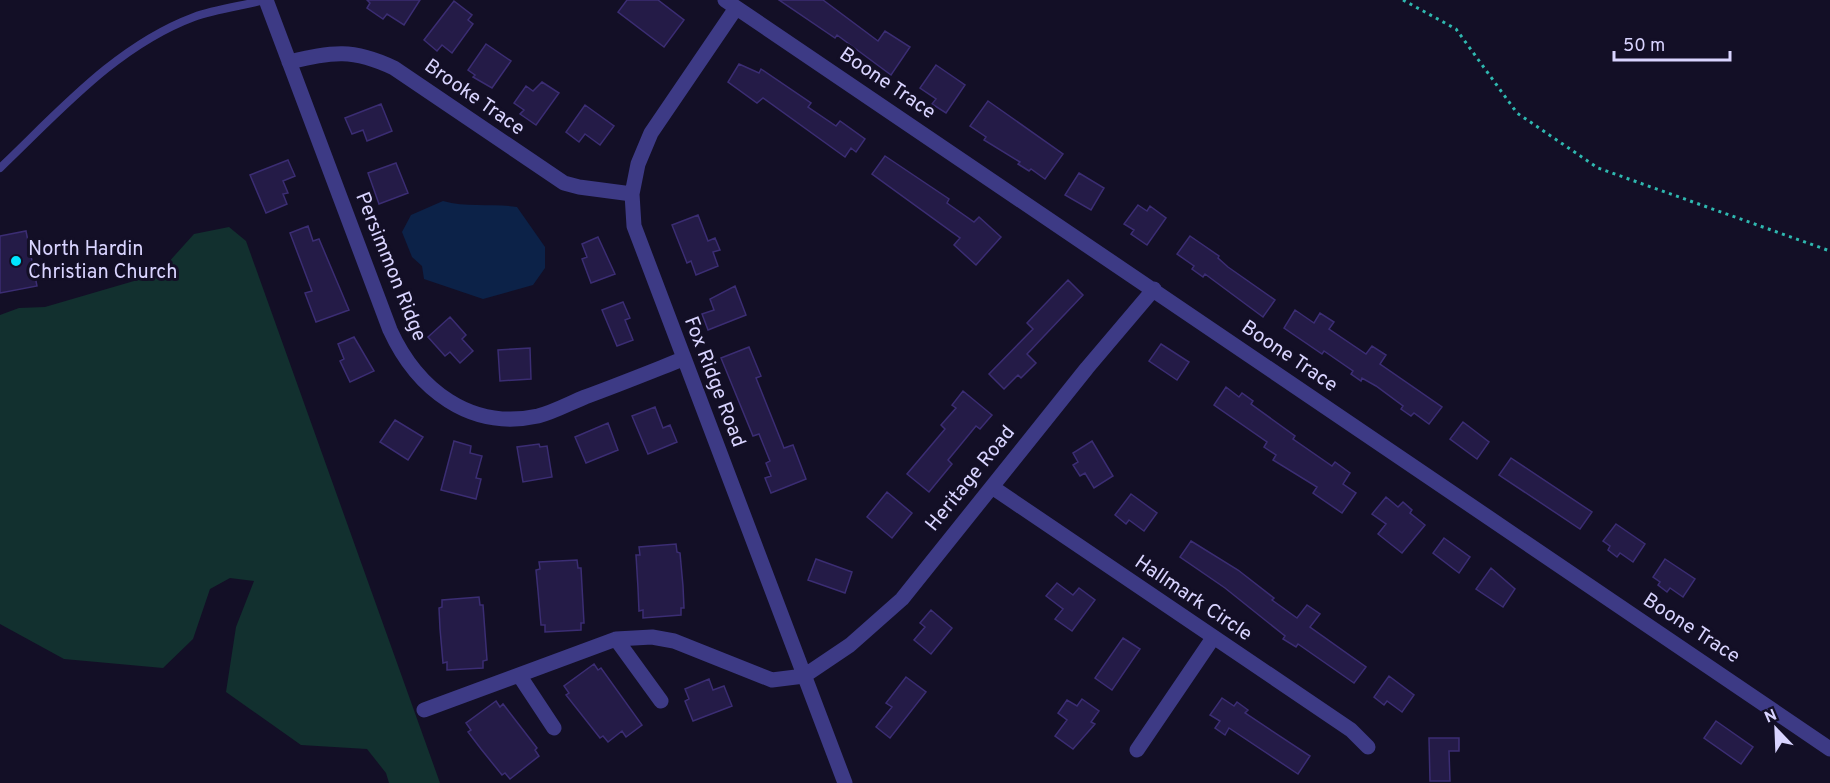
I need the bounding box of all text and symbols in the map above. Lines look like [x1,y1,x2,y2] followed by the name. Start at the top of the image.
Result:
[1614,24,1730,62] scale bar
[1623,35,1665,58] text: 50 m
[834,42,940,126] street label: Boone Trace
[419,54,529,142] street label: Brooke Trace
[348,189,432,345] street label: Persimmon Ridge
[28,237,178,286] place label: North Hardin Christian Church
[9,254,23,268] marker: North Hardin Christian Church
[677,313,751,451] street label: Fox Ridge Road
[1236,315,1342,399] street label: Boone Trace
[920,421,1022,537] street label: Heritage Road
[1129,550,1257,648] street label: Hallmark Circle
[1637,588,1745,670] street label: Boone Trace
[1746,699,1806,759] north arrow
[1762,706,1780,728] text: N

